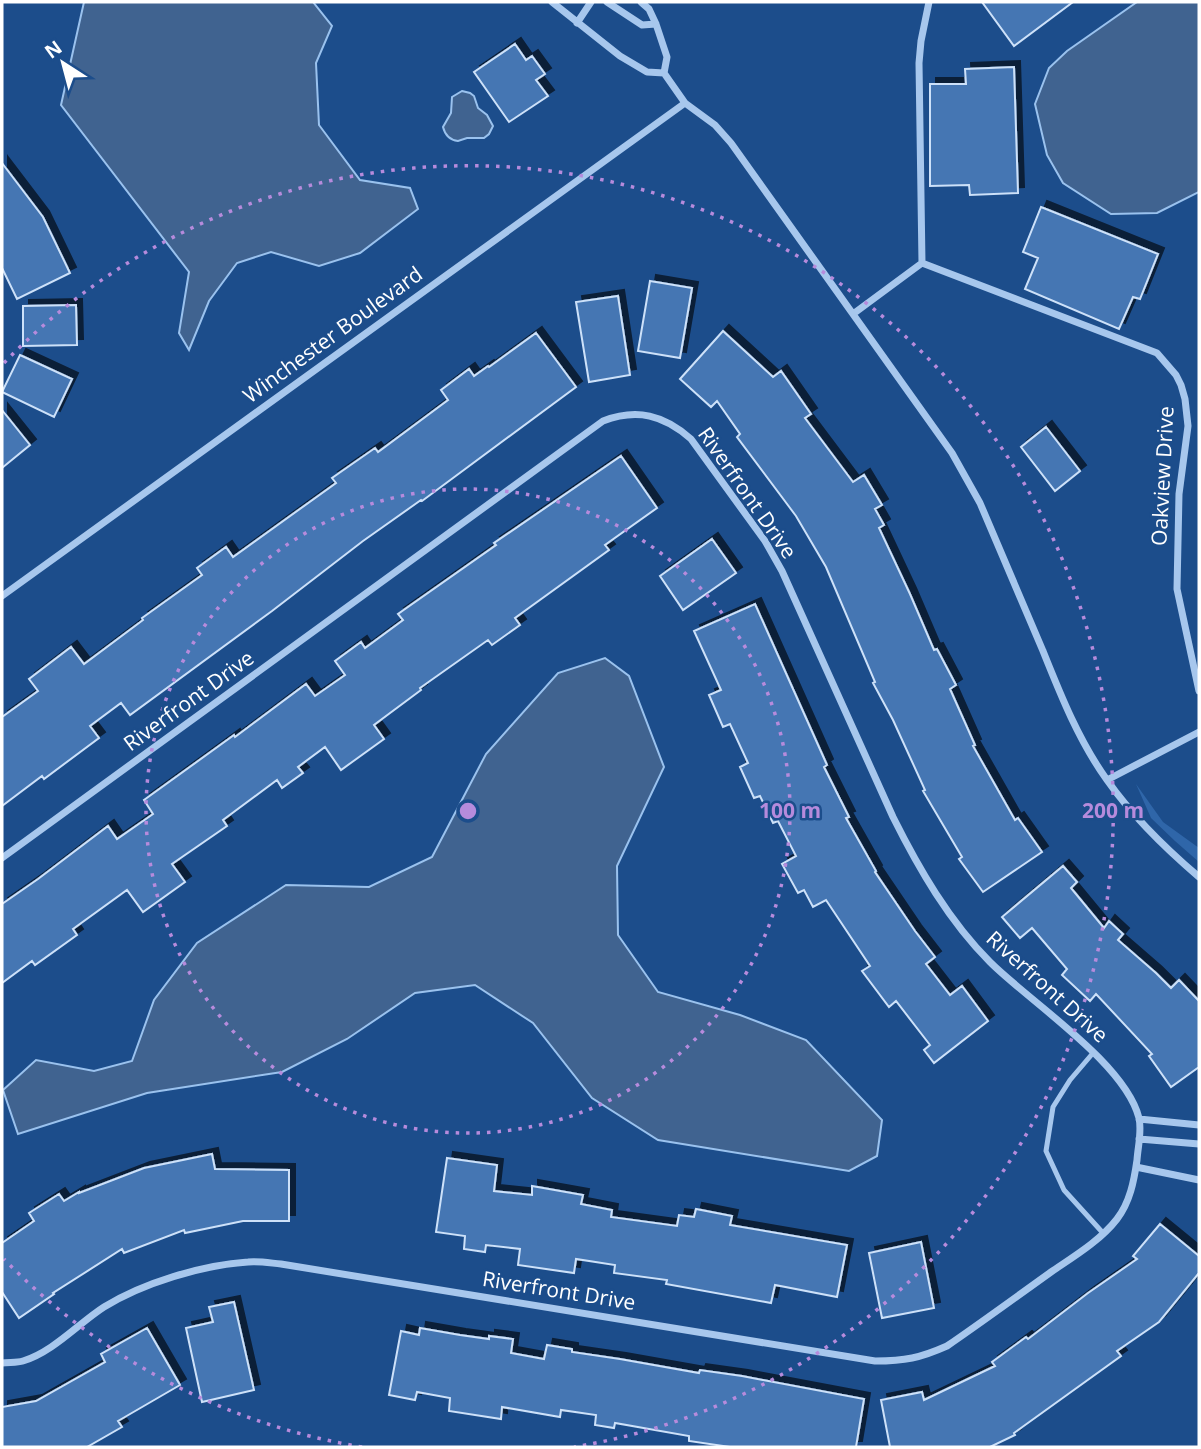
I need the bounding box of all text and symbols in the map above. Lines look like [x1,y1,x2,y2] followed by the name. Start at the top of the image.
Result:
[28,28,98,98] north arrow
[39,34,67,64] text: N
[237,260,428,409] street label: Winchester Boulevard
[1144,405,1180,546] street label: Oakview Drive
[692,421,804,564] street label: Riverfront Drive
[118,643,259,757] street label: Riverfront Drive
[759,796,821,824] text: 100 m
[1082,796,1144,824] text: 200 m
[456,799,480,823] centre of rings
[981,924,1114,1048] street label: Riverfront Drive
[481,1264,638,1316] street label: Riverfront Drive

